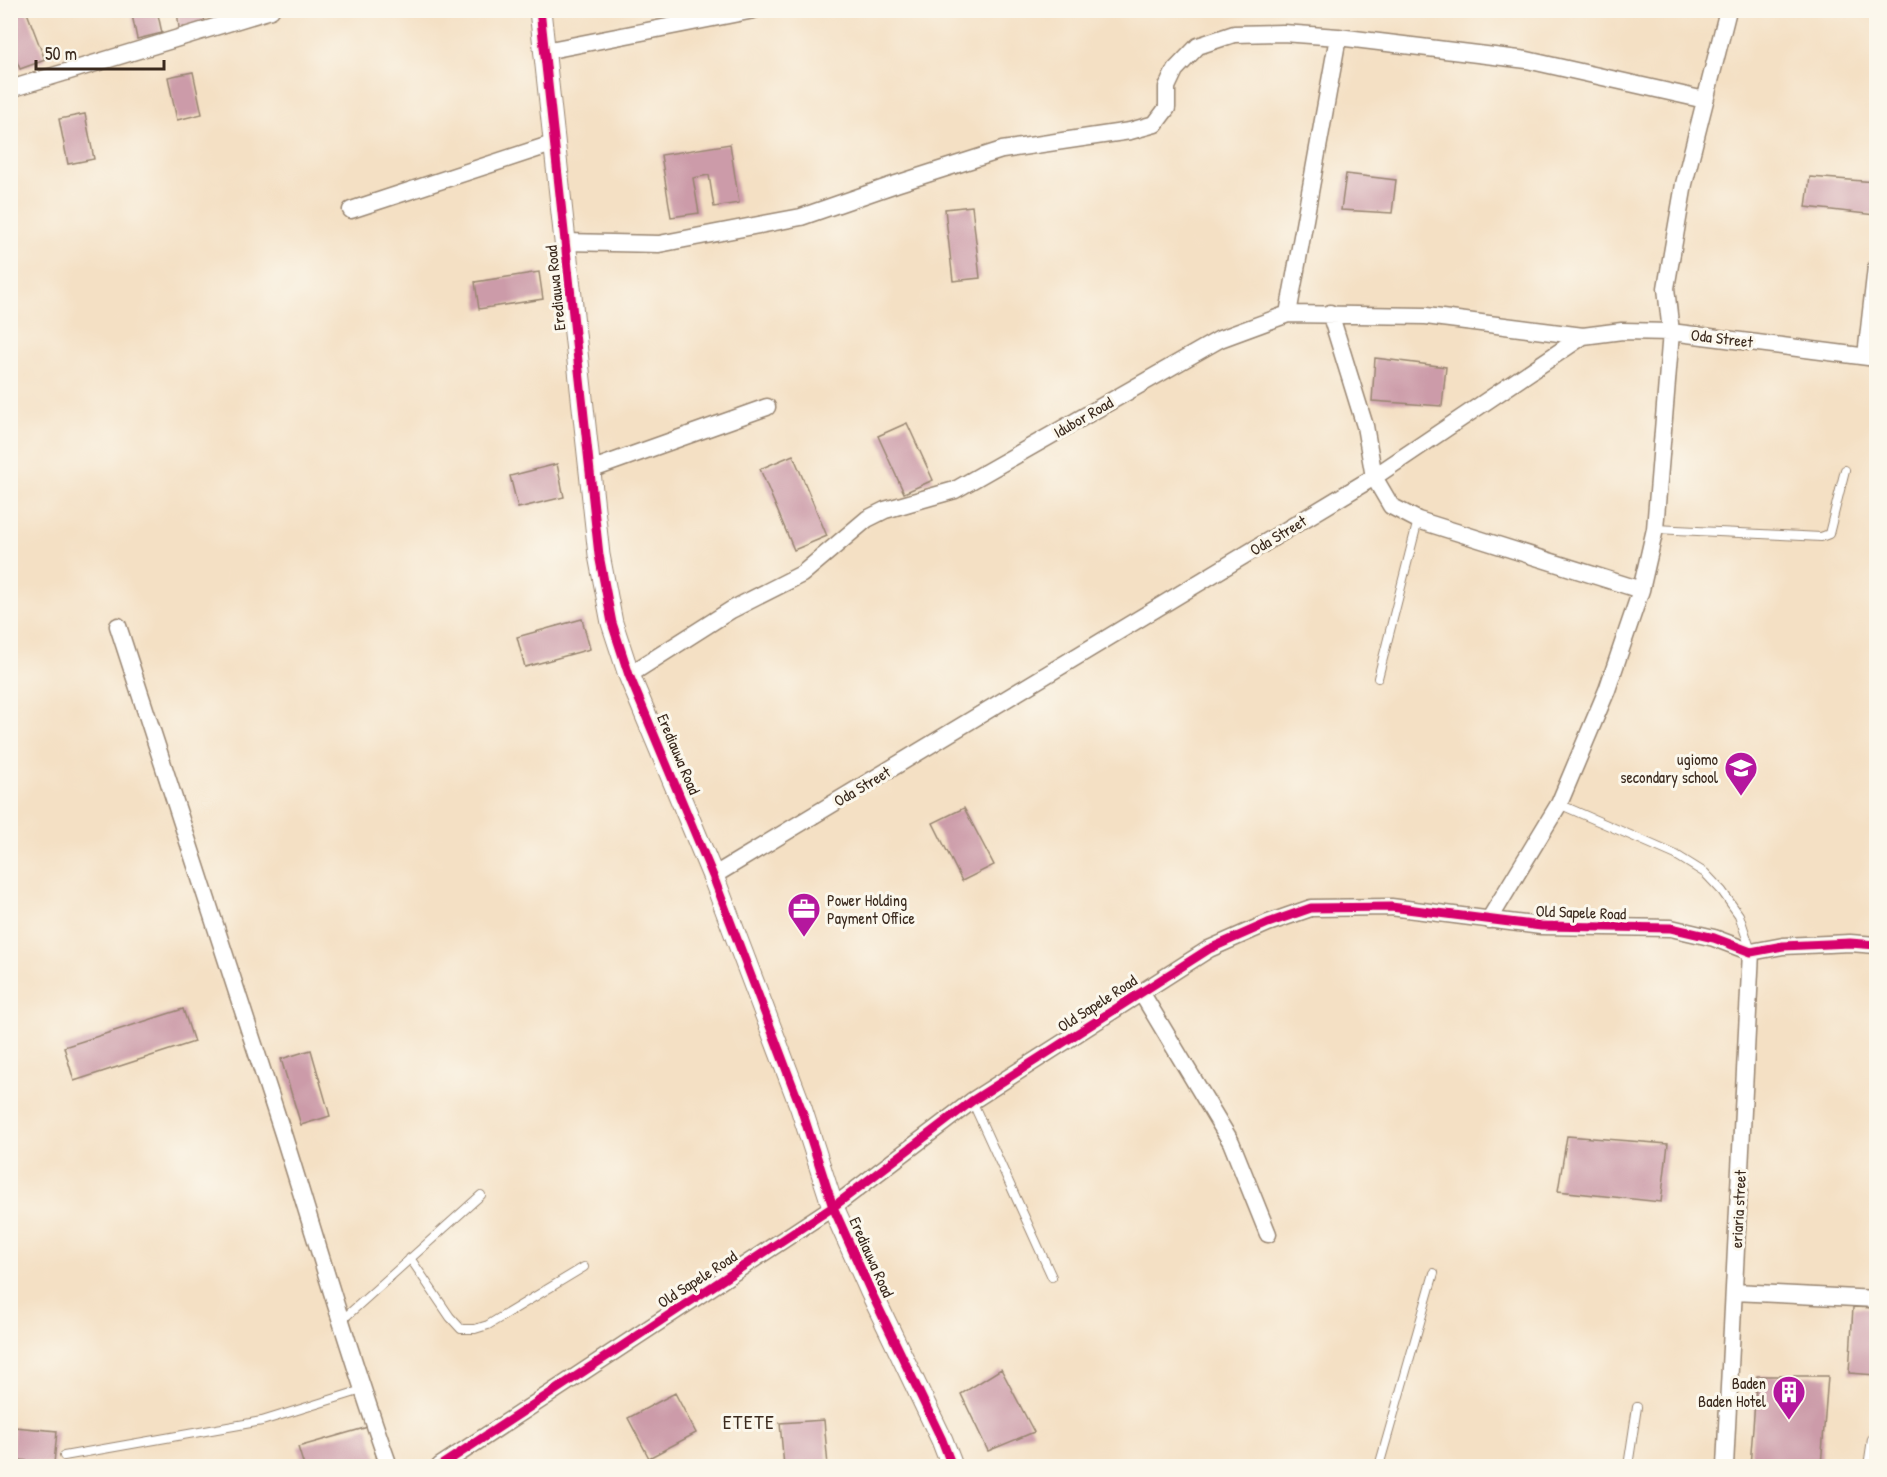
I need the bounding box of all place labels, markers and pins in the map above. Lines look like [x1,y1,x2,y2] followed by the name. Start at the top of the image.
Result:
[1620,748,1719,788] place label: ugiomo secondary school
[1723,750,1759,797] school or university icon: ugiomo secondary school
[827,889,915,929] place label: Power Holding Payment Office
[786,891,822,938] office icon: Power Holding Payment Office
[1698,1372,1767,1412] place label: Baden Baden Hotel
[1771,1374,1807,1421] building icon: Baden Baden Hotel

